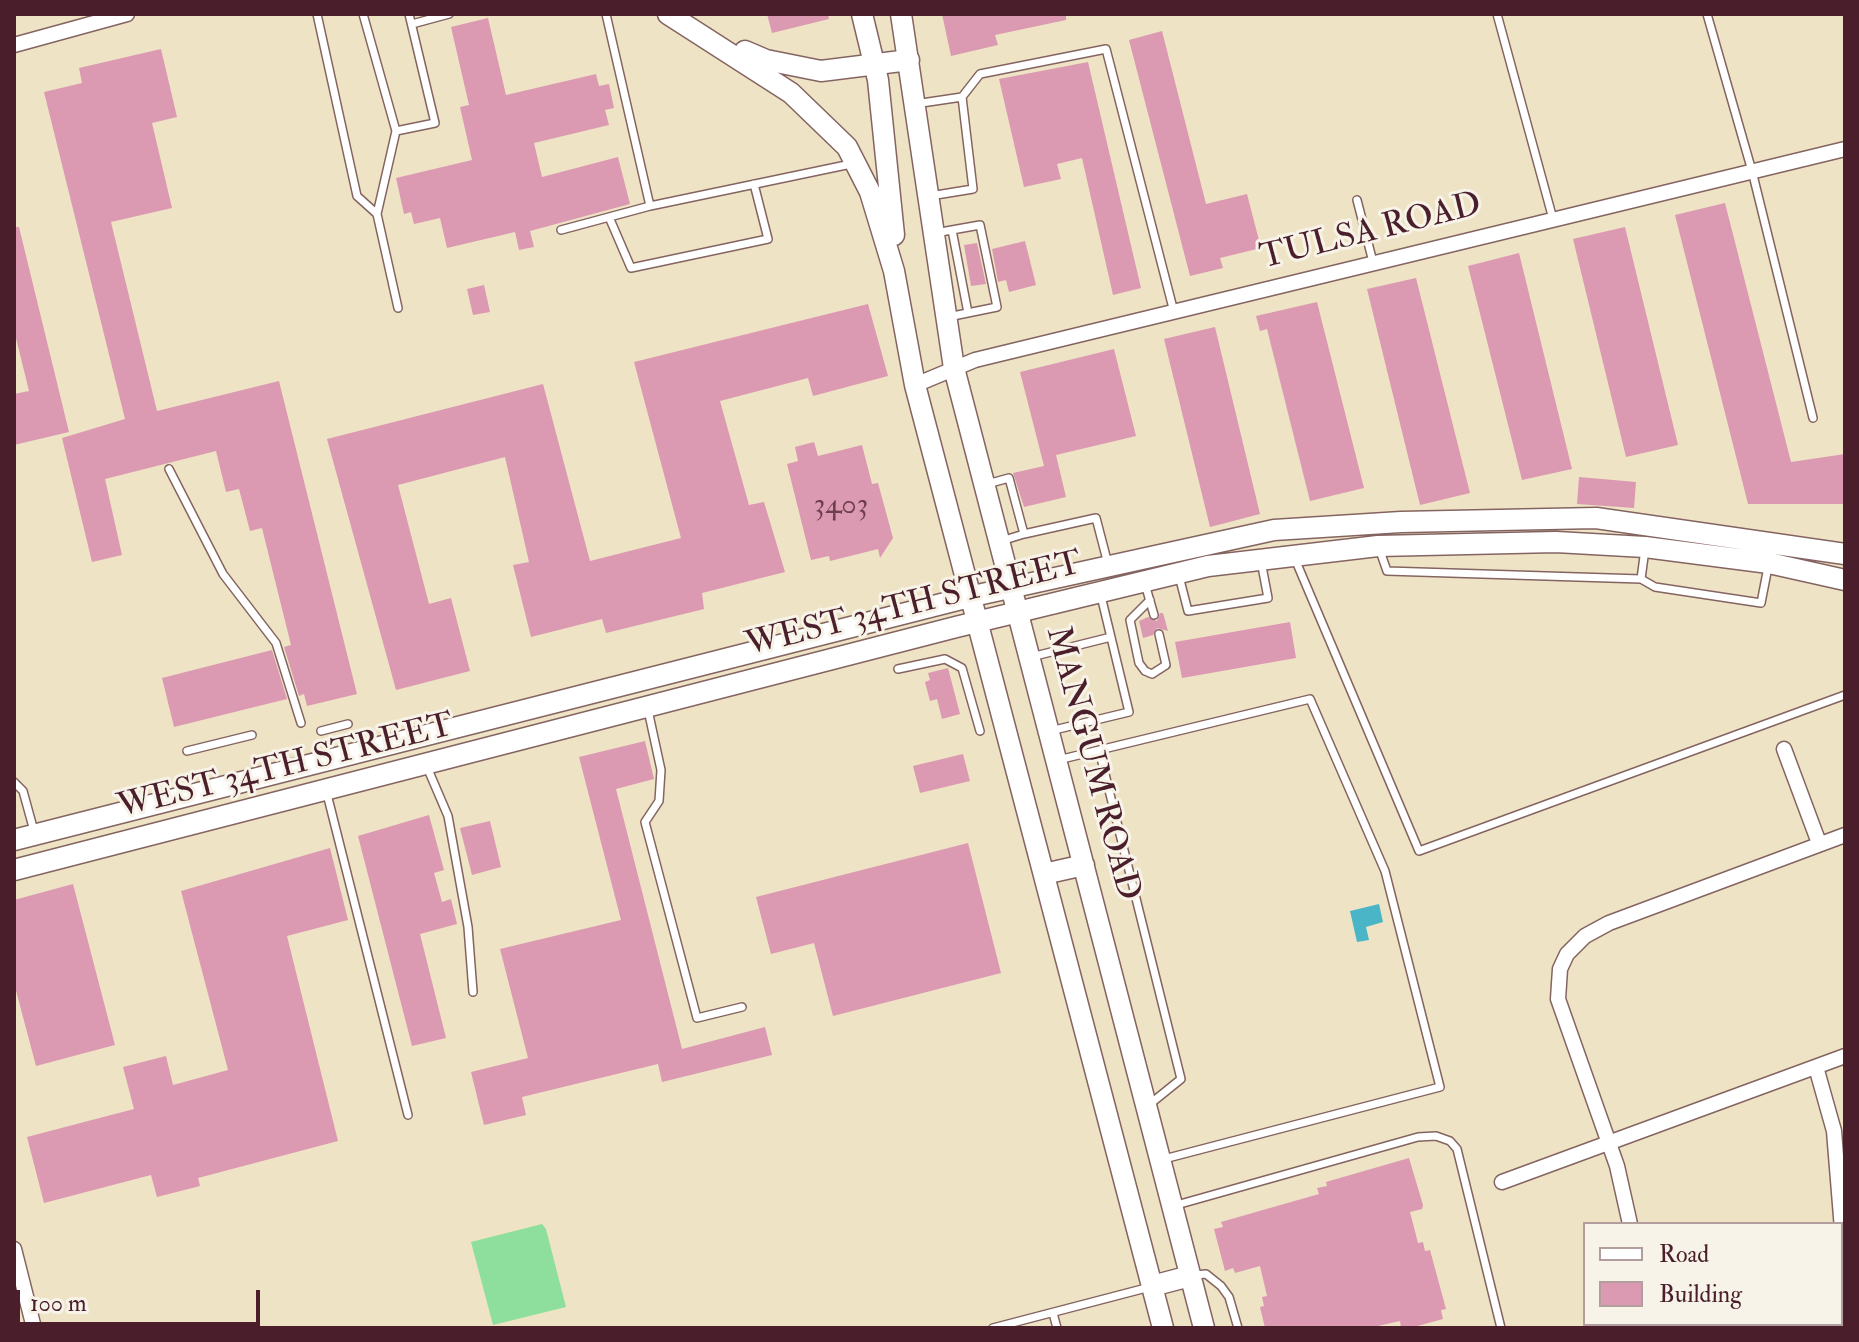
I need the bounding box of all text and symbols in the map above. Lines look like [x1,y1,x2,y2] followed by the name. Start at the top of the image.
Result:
[1256,186,1486,280] street label: TULSA ROAD
[814,489,868,525] house number: 3403
[742,545,1086,667] street label: WEST 34TH STREET
[1035,623,1147,905] street label: MANGUM ROAD
[114,707,458,829] street label: WEST 34TH STREET
[1583,1222,1843,1326] legend
[1659,1239,1709,1270] text: Road
[20,1274,264,1324] scale bar
[1659,1279,1742,1310] text: Building
[30,1288,87,1319] text: 100 m

